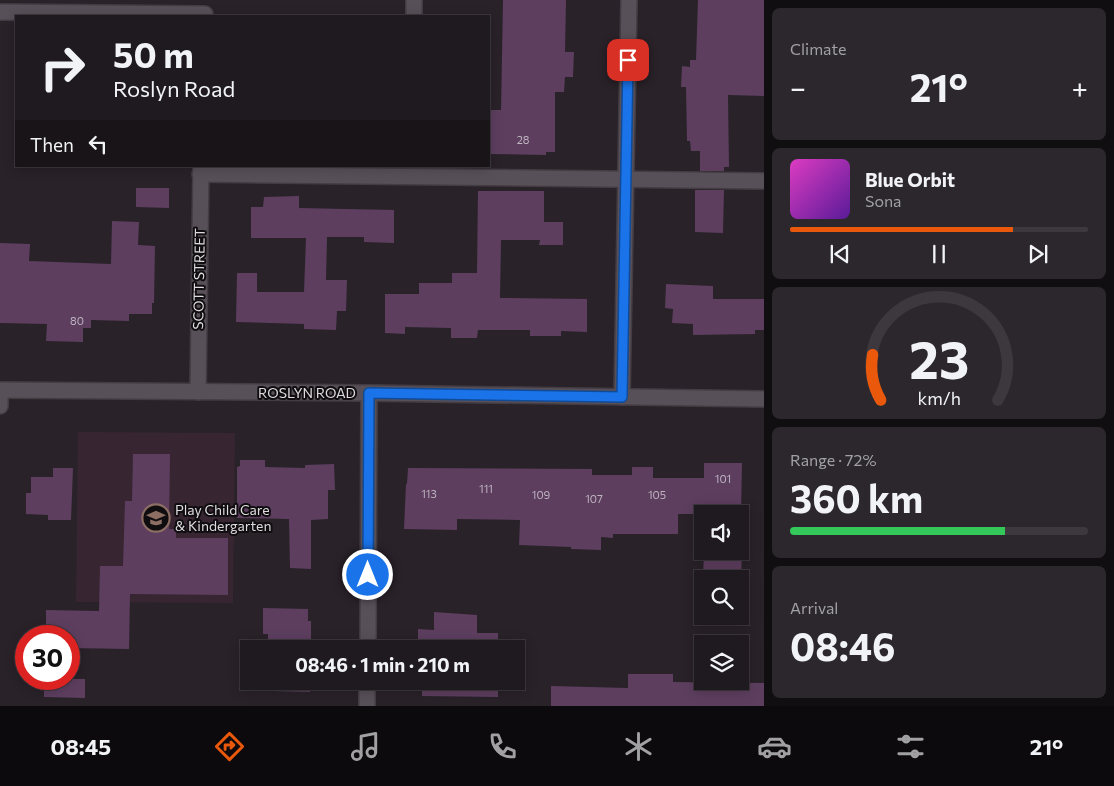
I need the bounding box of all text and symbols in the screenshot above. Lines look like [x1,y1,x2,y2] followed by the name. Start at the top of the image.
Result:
[113,32,194,75] text: 50 m
[30,35,95,100] icon: right
[607,39,649,81] pin
[790,39,846,58] text: Climate
[614,46,642,74] icon: arrive
[910,63,968,110] text: 21°
[790,70,806,104] text: −
[1072,70,1088,104] text: +
[113,75,235,102] text: Roslyn Road
[84,130,112,158] icon: left
[30,133,74,156] text: Then
[517,133,530,146] house number: 28
[865,168,955,191] text: Blue Orbit
[865,191,901,210] text: Sona
[189,228,208,330] street label: SCOTT STREET
[826,240,854,268] icon: previous
[925,240,953,268] icon: pause
[1024,240,1052,268] icon: next
[70,314,84,327] house number: 80
[909,326,969,390] text: 23
[258,384,356,401] street label: ROSLYN ROAD
[917,387,961,409] text: km/h
[790,450,876,469] text: Range · 72%
[715,472,731,485] house number: 101
[790,474,923,521] text: 360 km
[479,482,493,495] house number: 111
[421,487,437,500] house number: 113
[532,488,551,501] house number: 109
[648,488,666,501] house number: 105
[585,492,603,505] house number: 107
[175,501,271,534] place label: Play Child Care & Kindergarten
[141,503,171,533] school or university icon: Play Child Care & Kindergarten
[694,505,749,690] map controls
[694,505,749,560] button: sound
[341,548,393,600] position arrow
[694,570,749,625] button: search
[790,598,838,617] text: Arrival
[790,622,896,669] text: 08:46
[15,625,80,690] speed limit sign: 30
[694,635,749,690] button: layers
[295,653,470,676] text: 08:46 · 1 min · 210 m
[212,729,247,764] icon: directions
[348,729,383,764] icon: music
[485,729,520,764] icon: phone
[621,729,656,764] icon: climate
[757,729,792,764] icon: car
[893,729,928,764] icon: filters
[51,733,111,760] text: 08:45
[1030,733,1063,760] text: 21°

